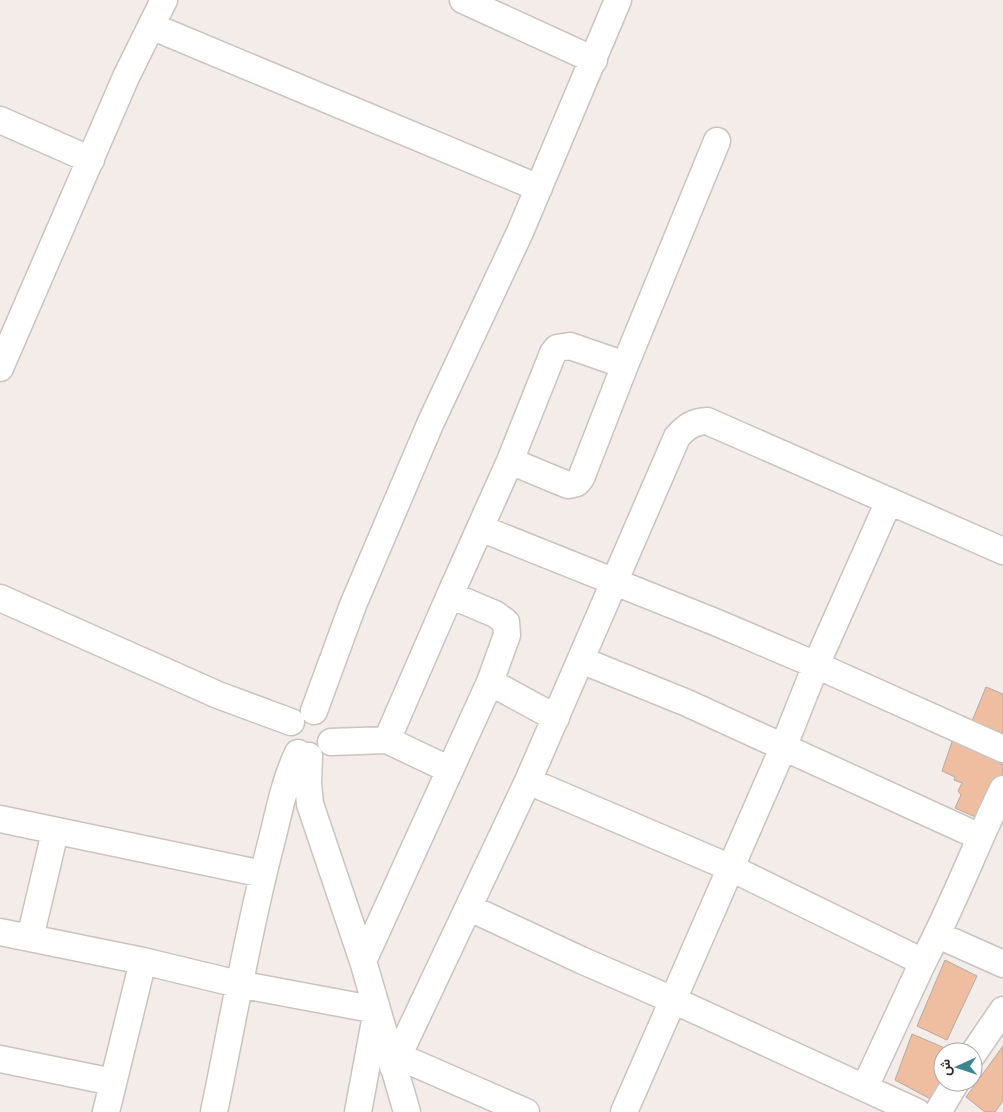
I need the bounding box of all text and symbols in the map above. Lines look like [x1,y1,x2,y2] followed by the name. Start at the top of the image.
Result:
[933,1042,983,1092] north arrow
[937,1059,954,1077] text: ش

